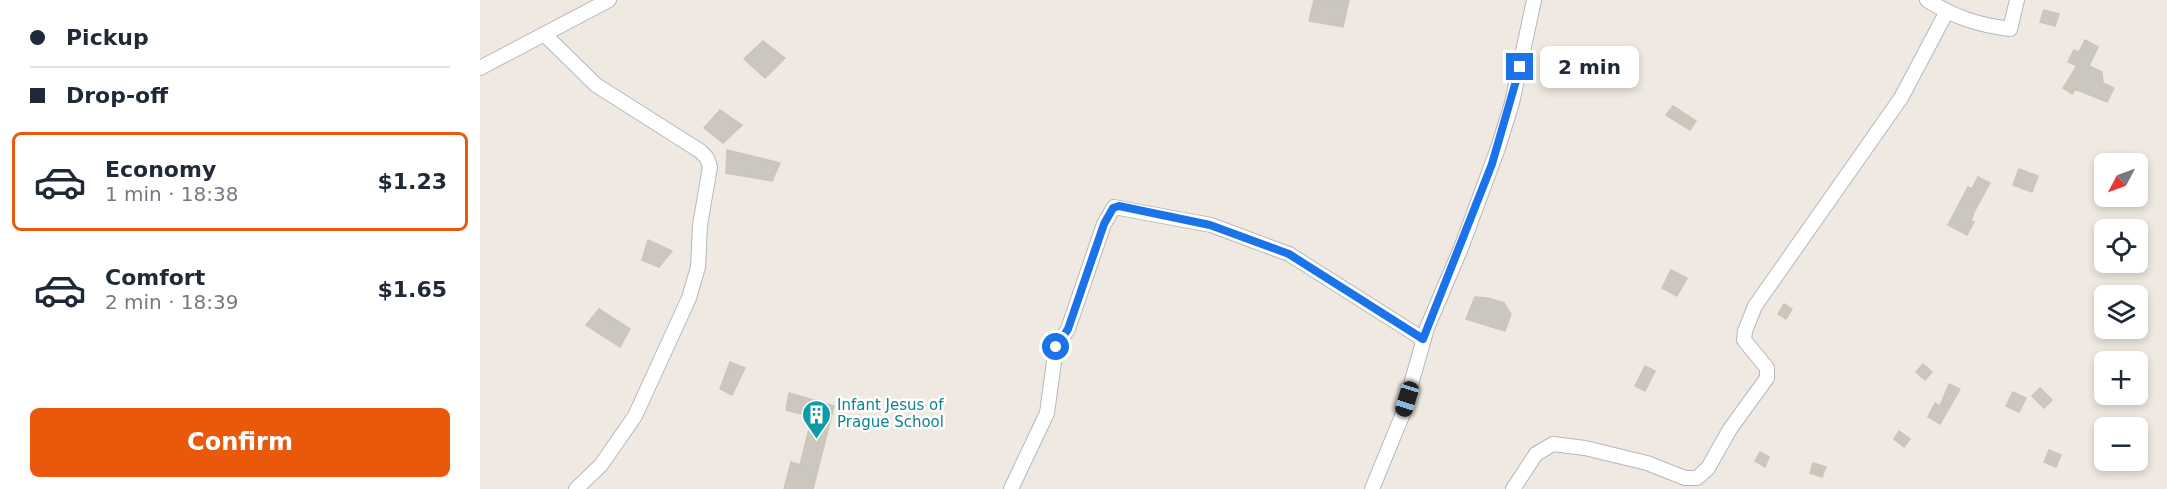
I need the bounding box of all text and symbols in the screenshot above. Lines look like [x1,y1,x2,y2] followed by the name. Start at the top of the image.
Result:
[66,25,149,50] text: Pickup
[1541,46,1640,88] callout: 2 min
[1506,53,1533,80] route end
[1558,55,1621,79] text: 2 min
[66,83,168,108] text: Drop-off
[2094,153,2148,207] north arrow
[2094,153,2148,471] map controls
[33,155,87,209] icon: car
[105,157,216,182] text: Economy
[377,169,447,194] text: $1.23
[105,182,239,206] text: 1 min · 18:38
[2094,219,2148,273] button: locate
[33,263,87,317] icon: car
[105,265,205,290] text: Comfort
[377,277,447,302] text: $1.65
[2094,285,2148,339] button: layers
[105,290,239,314] text: 2 min · 18:39
[1042,333,1069,360] route start
[2094,351,2148,405] button: +
[1393,379,1421,419] car
[837,396,944,431] place label: Infant Jesus of Prague School
[800,398,832,440] building icon: Infant Jesus of Prague School
[30,408,450,477] button: Confirm
[2094,417,2148,471] button: −

